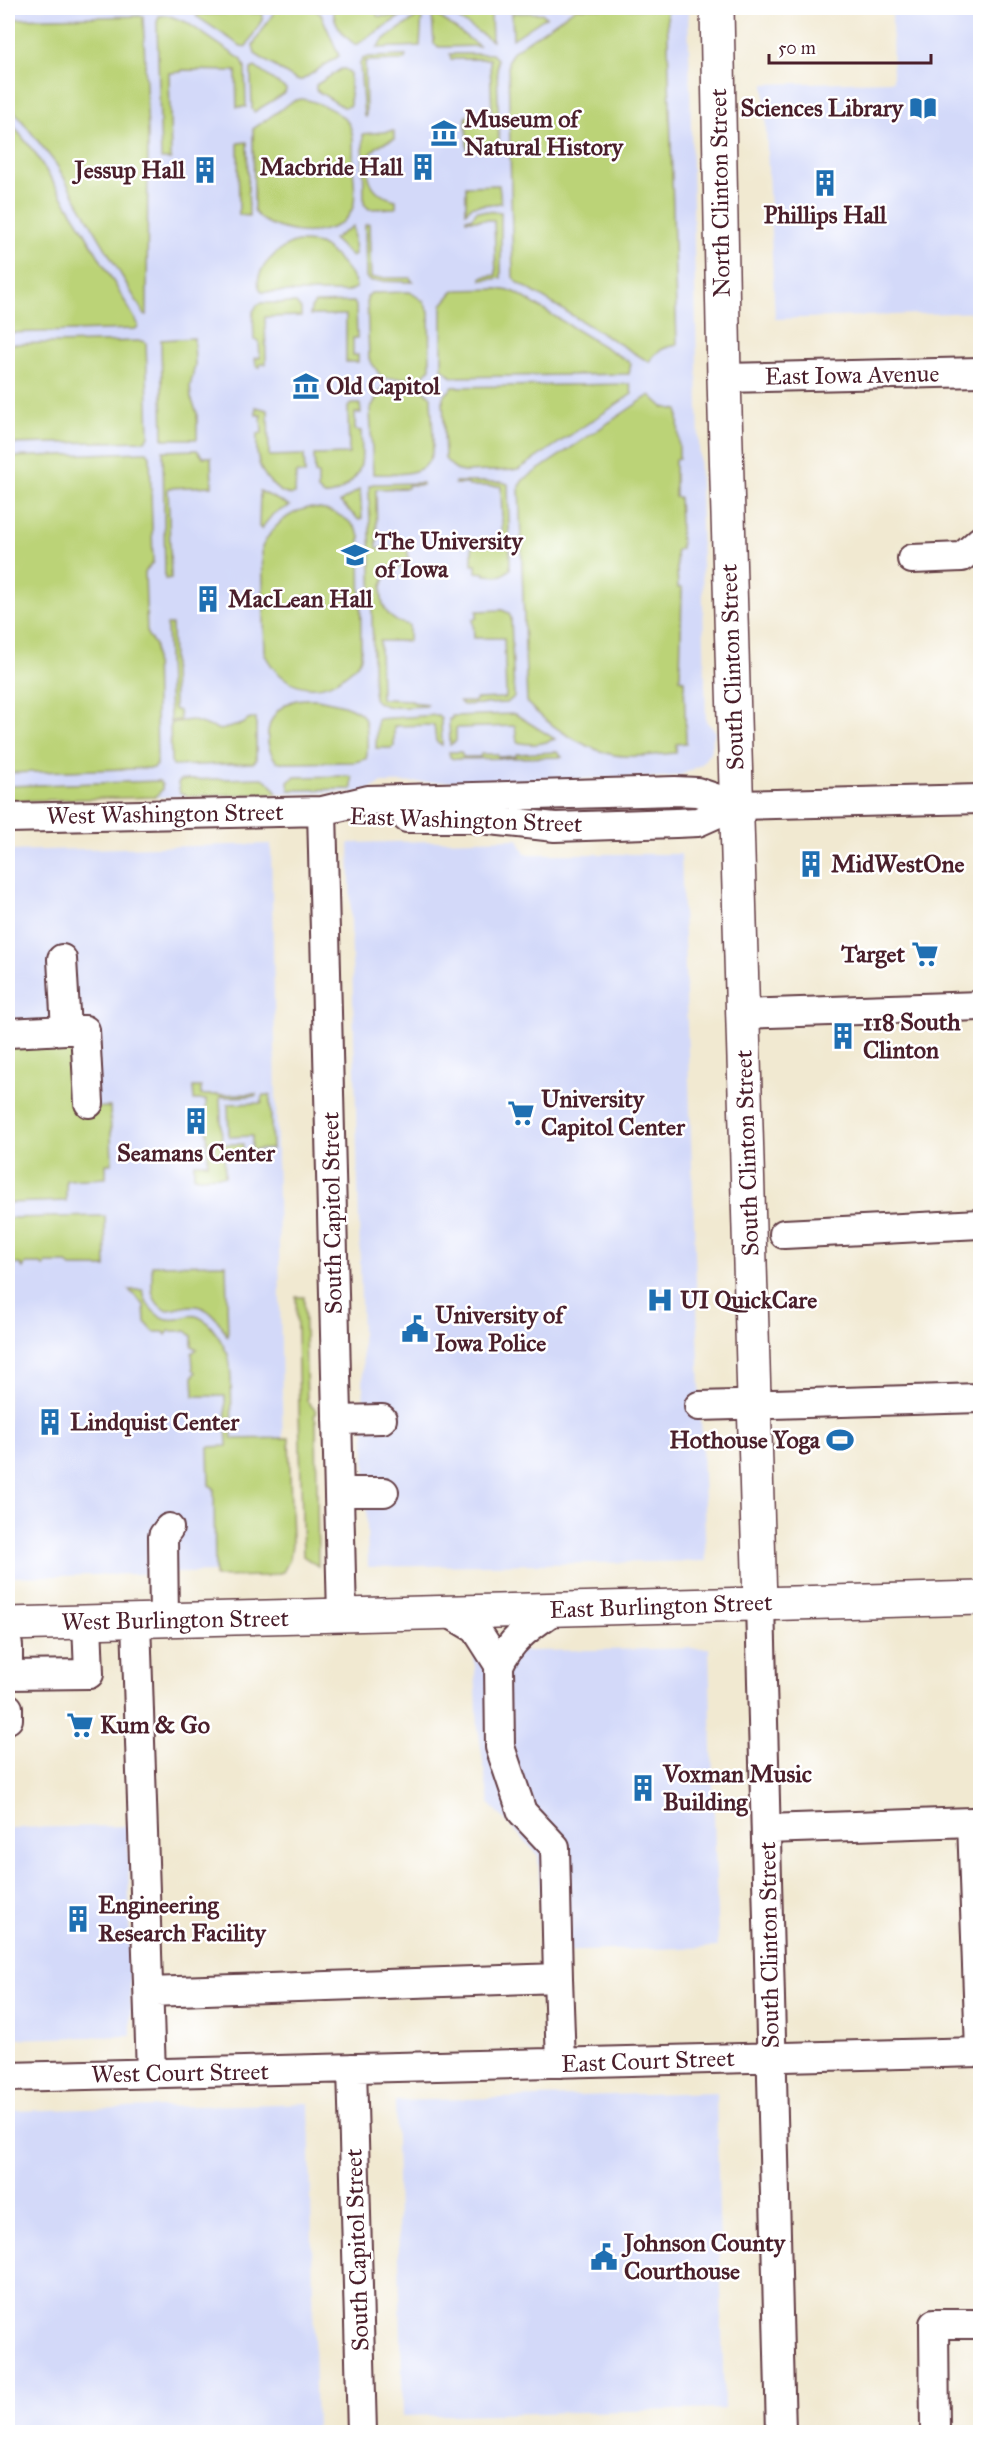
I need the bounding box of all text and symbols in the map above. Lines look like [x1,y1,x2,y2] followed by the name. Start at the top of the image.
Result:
[769,27,931,65] scale bar
[778,37,816,59] text: 50 m
[703,88,737,298] street label: North Clinton Street
[740,93,905,123] place label: Sciences Library
[908,93,938,123] library icon: Sciences Library
[464,104,625,162] place label: Museum of Natural History
[429,118,459,148] museum icon: Museum of Natural History
[260,152,404,182] place label: Macbride Hall
[408,152,438,182] building icon: Macbride Hall
[71,155,186,185] place label: Jessup Hall
[190,155,220,185] building icon: Jessup Hall
[810,168,840,198] building icon: Phillips Hall
[763,200,887,230] place label: Phillips Hall
[764,358,940,392] street label: East Iowa Avenue
[291,371,321,401] museum icon: Old Capitol
[326,371,441,401] place label: Old Capitol
[374,526,525,584] place label: The University of Iowa
[340,540,370,570] school or university icon: The University of Iowa
[713,563,751,771] street label: South Clinton Street
[193,584,223,614] building icon: MacLean Hall
[228,584,373,614] place label: MacLean Hall
[46,797,284,831] street label: West Washington Street
[349,801,583,839] street label: East Washington Street
[796,849,826,879] building icon: MidWestOne
[831,849,964,879] place label: MidWestOne
[840,939,905,969] place label: Target
[910,939,940,969] supermarket icon: Target
[863,1007,961,1065] place label: 118 South Clinton
[828,1021,858,1051] building icon: 118 South Clinton
[728,1049,766,1257] street label: South Clinton Street
[541,1084,686,1142] place label: University Capitol Center
[506,1098,536,1128] supermarket icon: University Capitol Center
[181,1106,211,1136] building icon: Seamans Center
[315,1111,349,1315] street label: South Capitol Street
[117,1138,276,1168] place label: Seamans Center
[645,1285,675,1315] hospital icon: UI QuickCare
[680,1285,817,1315] place label: UI QuickCare
[435,1300,567,1358] place label: University of Iowa Police
[400,1314,430,1344] public building icon: University of Iowa Police
[35,1407,65,1437] building icon: Lindquist Center
[70,1407,240,1437] place label: Lindquist Center
[669,1425,821,1455] place label: Hothouse Yoga
[825,1425,855,1455] sports icon: Hothouse Yoga
[549,1587,774,1625] street label: East Burlington Street
[61,1603,290,1637] street label: West Burlington Street
[65,1710,95,1740] supermarket icon: Kum & Go
[100,1710,210,1740] place label: Kum & Go
[662,1759,812,1817] place label: Voxman Music Building
[628,1773,658,1803] building icon: Voxman Music Building
[752,1841,786,2049] street label: South Clinton Street
[98,1890,268,1948] place label: Engineering Research Facility
[63,1904,93,1934] building icon: Engineering Research Facility
[561,2043,736,2079] street label: East Court Street
[91,2056,270,2090] street label: West Court Street
[338,2148,376,2352] street label: South Capitol Street
[621,2228,787,2286] place label: Johnson County Courthouse
[589,2242,619,2272] public building icon: Johnson County Courthouse

